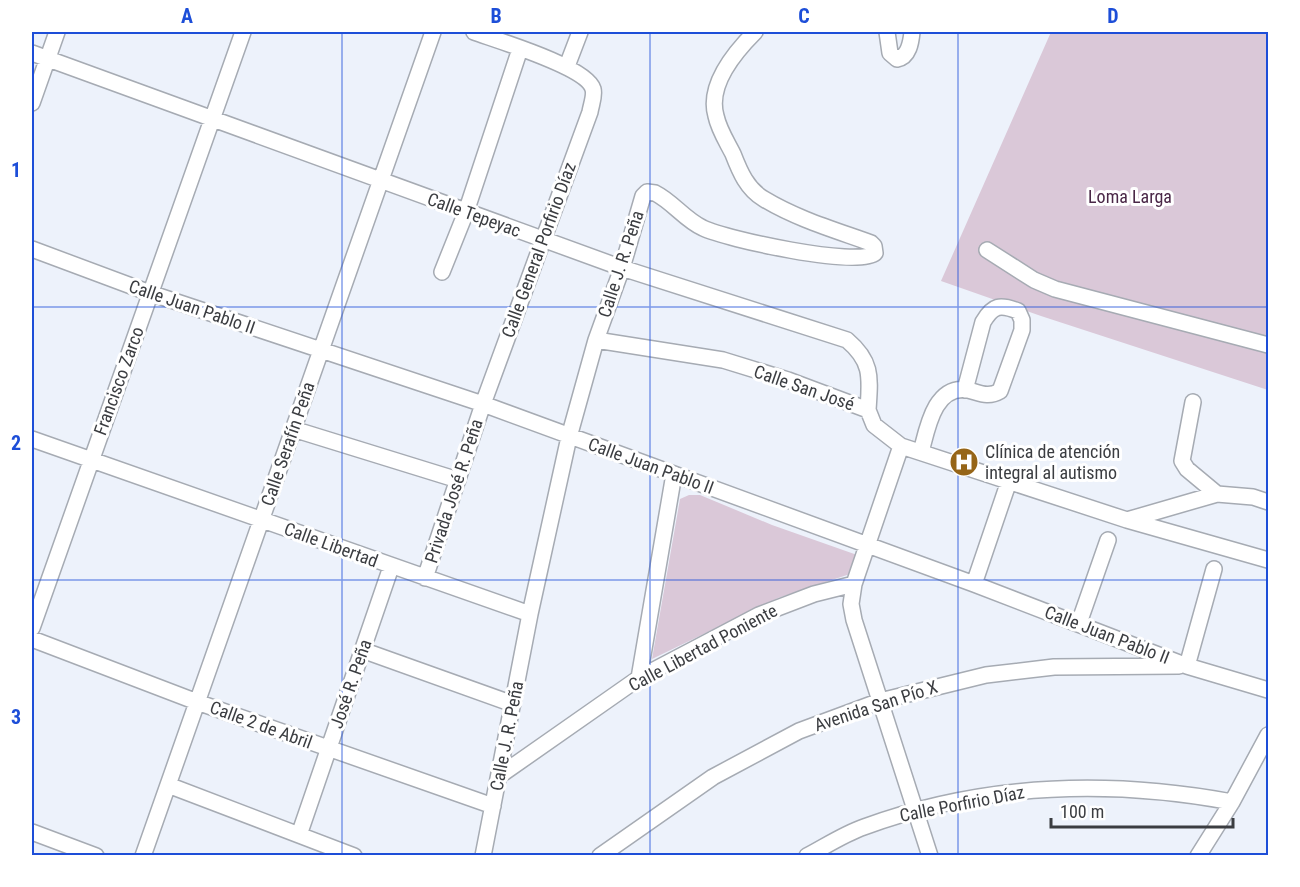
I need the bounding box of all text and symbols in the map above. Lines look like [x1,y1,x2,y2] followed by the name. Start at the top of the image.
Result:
[181,4,193,28] text: A
[490,4,502,28] text: B
[798,4,810,28] text: C
[1107,4,1119,28] text: D
[11,158,21,182] text: 1
[497,159,580,340] street label: Calle General Porfirio Díaz
[1088,186,1172,207] park label: Loma Larga
[425,188,524,241] street label: Calle Tepeyac
[593,208,648,320] street label: Calle J. R. Peña
[126,275,258,338] street label: Calle Juan Pablo II
[89,324,148,438] street label: Francisco Zarco
[751,361,857,415] street label: Calle San José
[257,379,319,509] street label: Calle Serafín Peña
[420,416,487,565] street label: Privada José R. Peña
[11,431,21,455] text: 2
[585,433,717,498] street label: Calle Juan Pablo II
[985,441,1120,483] place label: Clínica de atención integral al autismo
[948,446,980,478] hospital icon: Clínica de atención integral al autismo
[281,518,381,571] street label: Calle Libertad
[625,599,781,696] street label: Calle Libertad Poniente
[1042,601,1173,668] street label: Calle Juan Pablo II
[326,637,376,731] street label: José R. Peña
[811,676,940,735] street label: Avenida San Pío X
[486,679,527,793] street label: Calle J. R. Peña
[207,696,315,753] street label: Calle 2 de Abril
[11,705,21,729] text: 3
[898,781,1026,826] street label: Calle Porfirio Díaz
[1051,791,1232,829] scale bar
[1060,801,1104,822] text: 100 m

